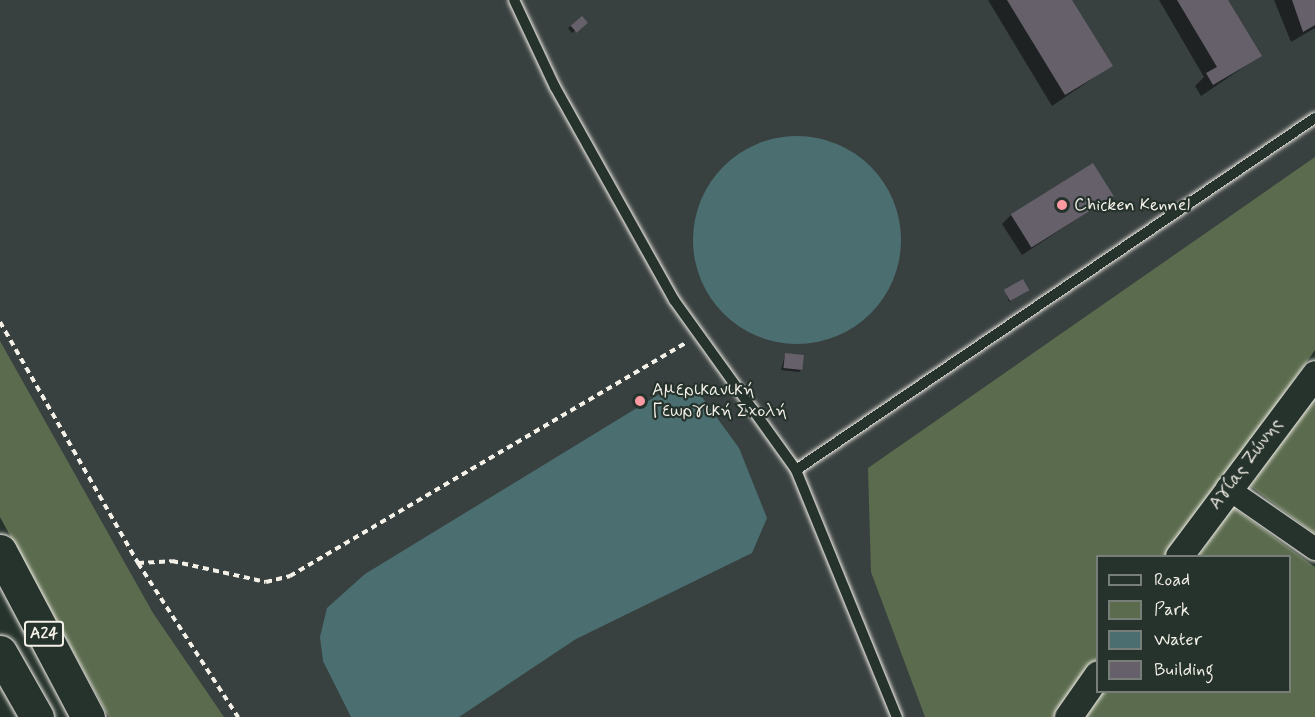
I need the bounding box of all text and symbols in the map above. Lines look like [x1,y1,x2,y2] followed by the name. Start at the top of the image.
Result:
[1074,194,1197,216] place label: Chicken Kennel
[1055,198,1069,212] marker: Chicken Kennel
[652,380,787,422] place label: Αμερικανική Γεωργική Σχολή
[633,394,647,408] marker: Αμερικανική Γεωργική Σχολή
[1205,414,1287,514] street label: Αγίας Ζώνης
[1096,555,1291,693] legend
[1154,568,1190,592] text: Road
[1154,598,1190,622] text: Park
[23,621,65,647] road number: Α24
[1154,628,1202,652] text: Water
[1154,658,1214,682] text: Building

